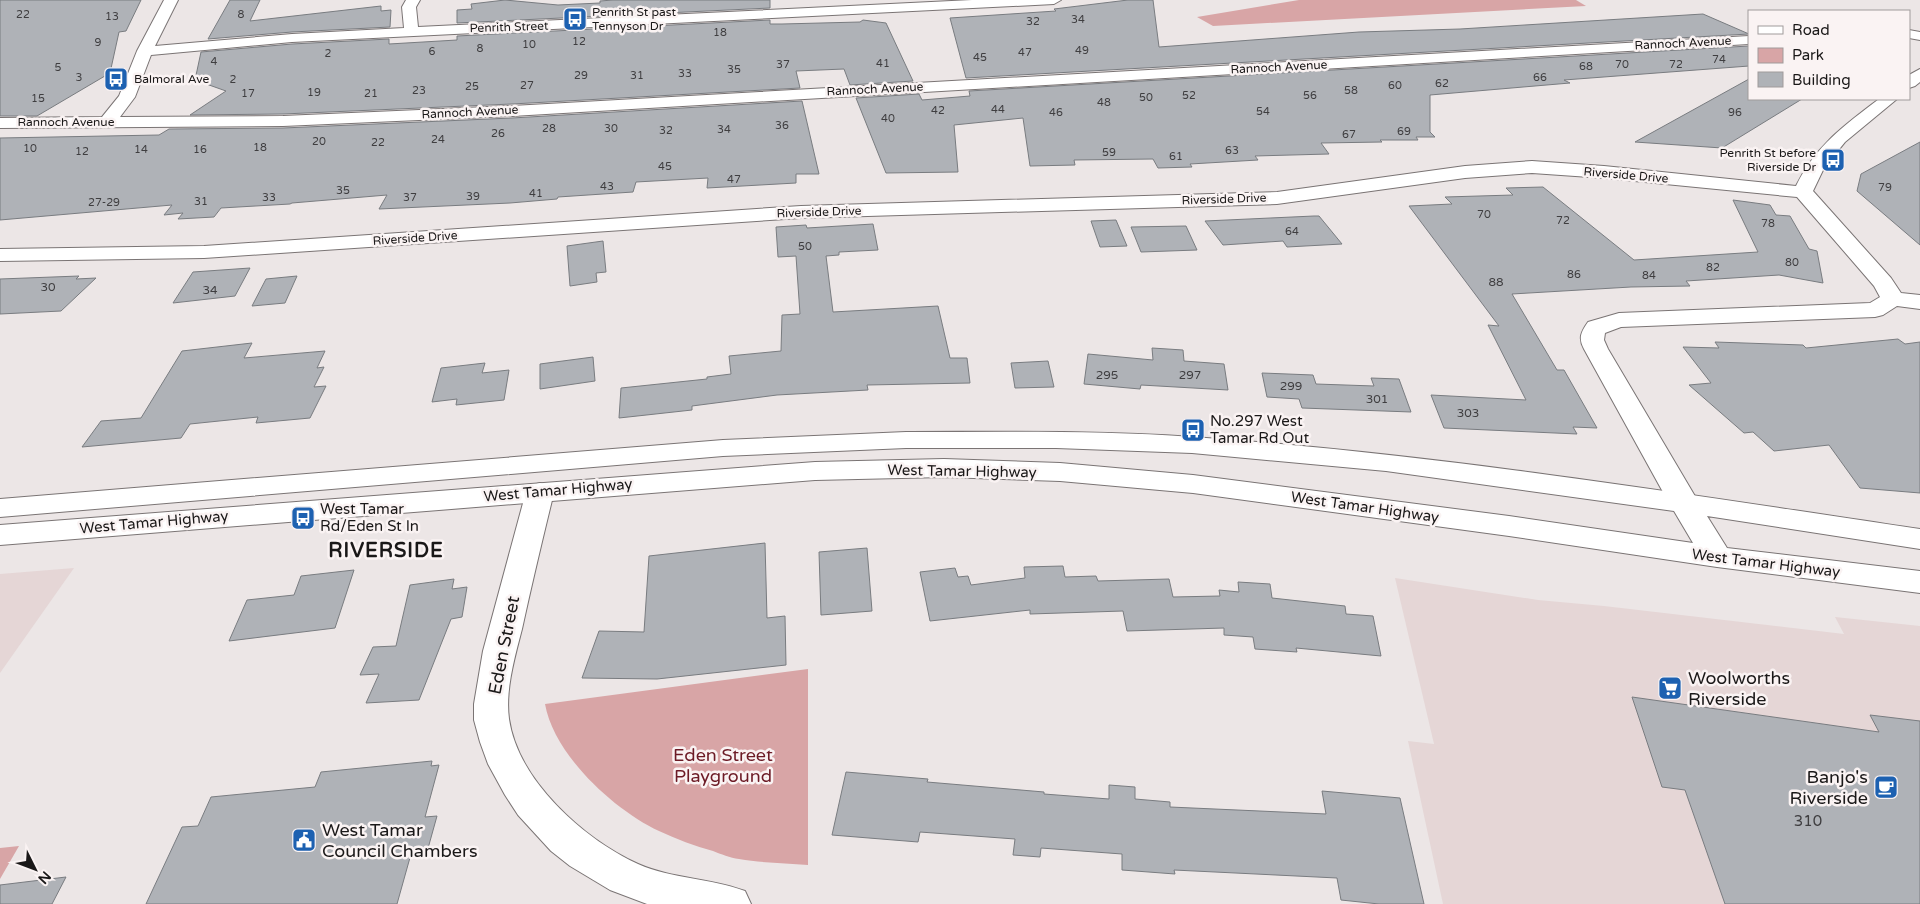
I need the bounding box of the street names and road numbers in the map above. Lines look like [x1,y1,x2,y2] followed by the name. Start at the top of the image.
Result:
[469,19,549,35] street label: Penrith Street
[1634,33,1732,53] street label: Rannoch Avenue
[1230,57,1328,77] street label: Rannoch Avenue
[826,79,924,99] street label: Rannoch Avenue
[421,102,519,122] street label: Rannoch Avenue
[18,115,115,129] street label: Rannoch Avenue
[1583,164,1669,186] street label: Riverside Drive
[1181,191,1267,207] street label: Riverside Drive
[776,204,862,220] street label: Riverside Drive
[372,228,458,248] street label: Riverside Drive
[887,461,1037,481] street label: West Tamar Highway
[483,475,633,505] street label: West Tamar Highway
[1290,488,1440,526] street label: West Tamar Highway
[79,507,229,537] street label: West Tamar Highway
[1691,545,1841,581] street label: West Tamar Highway
[484,594,524,696] street label: Eden Street

